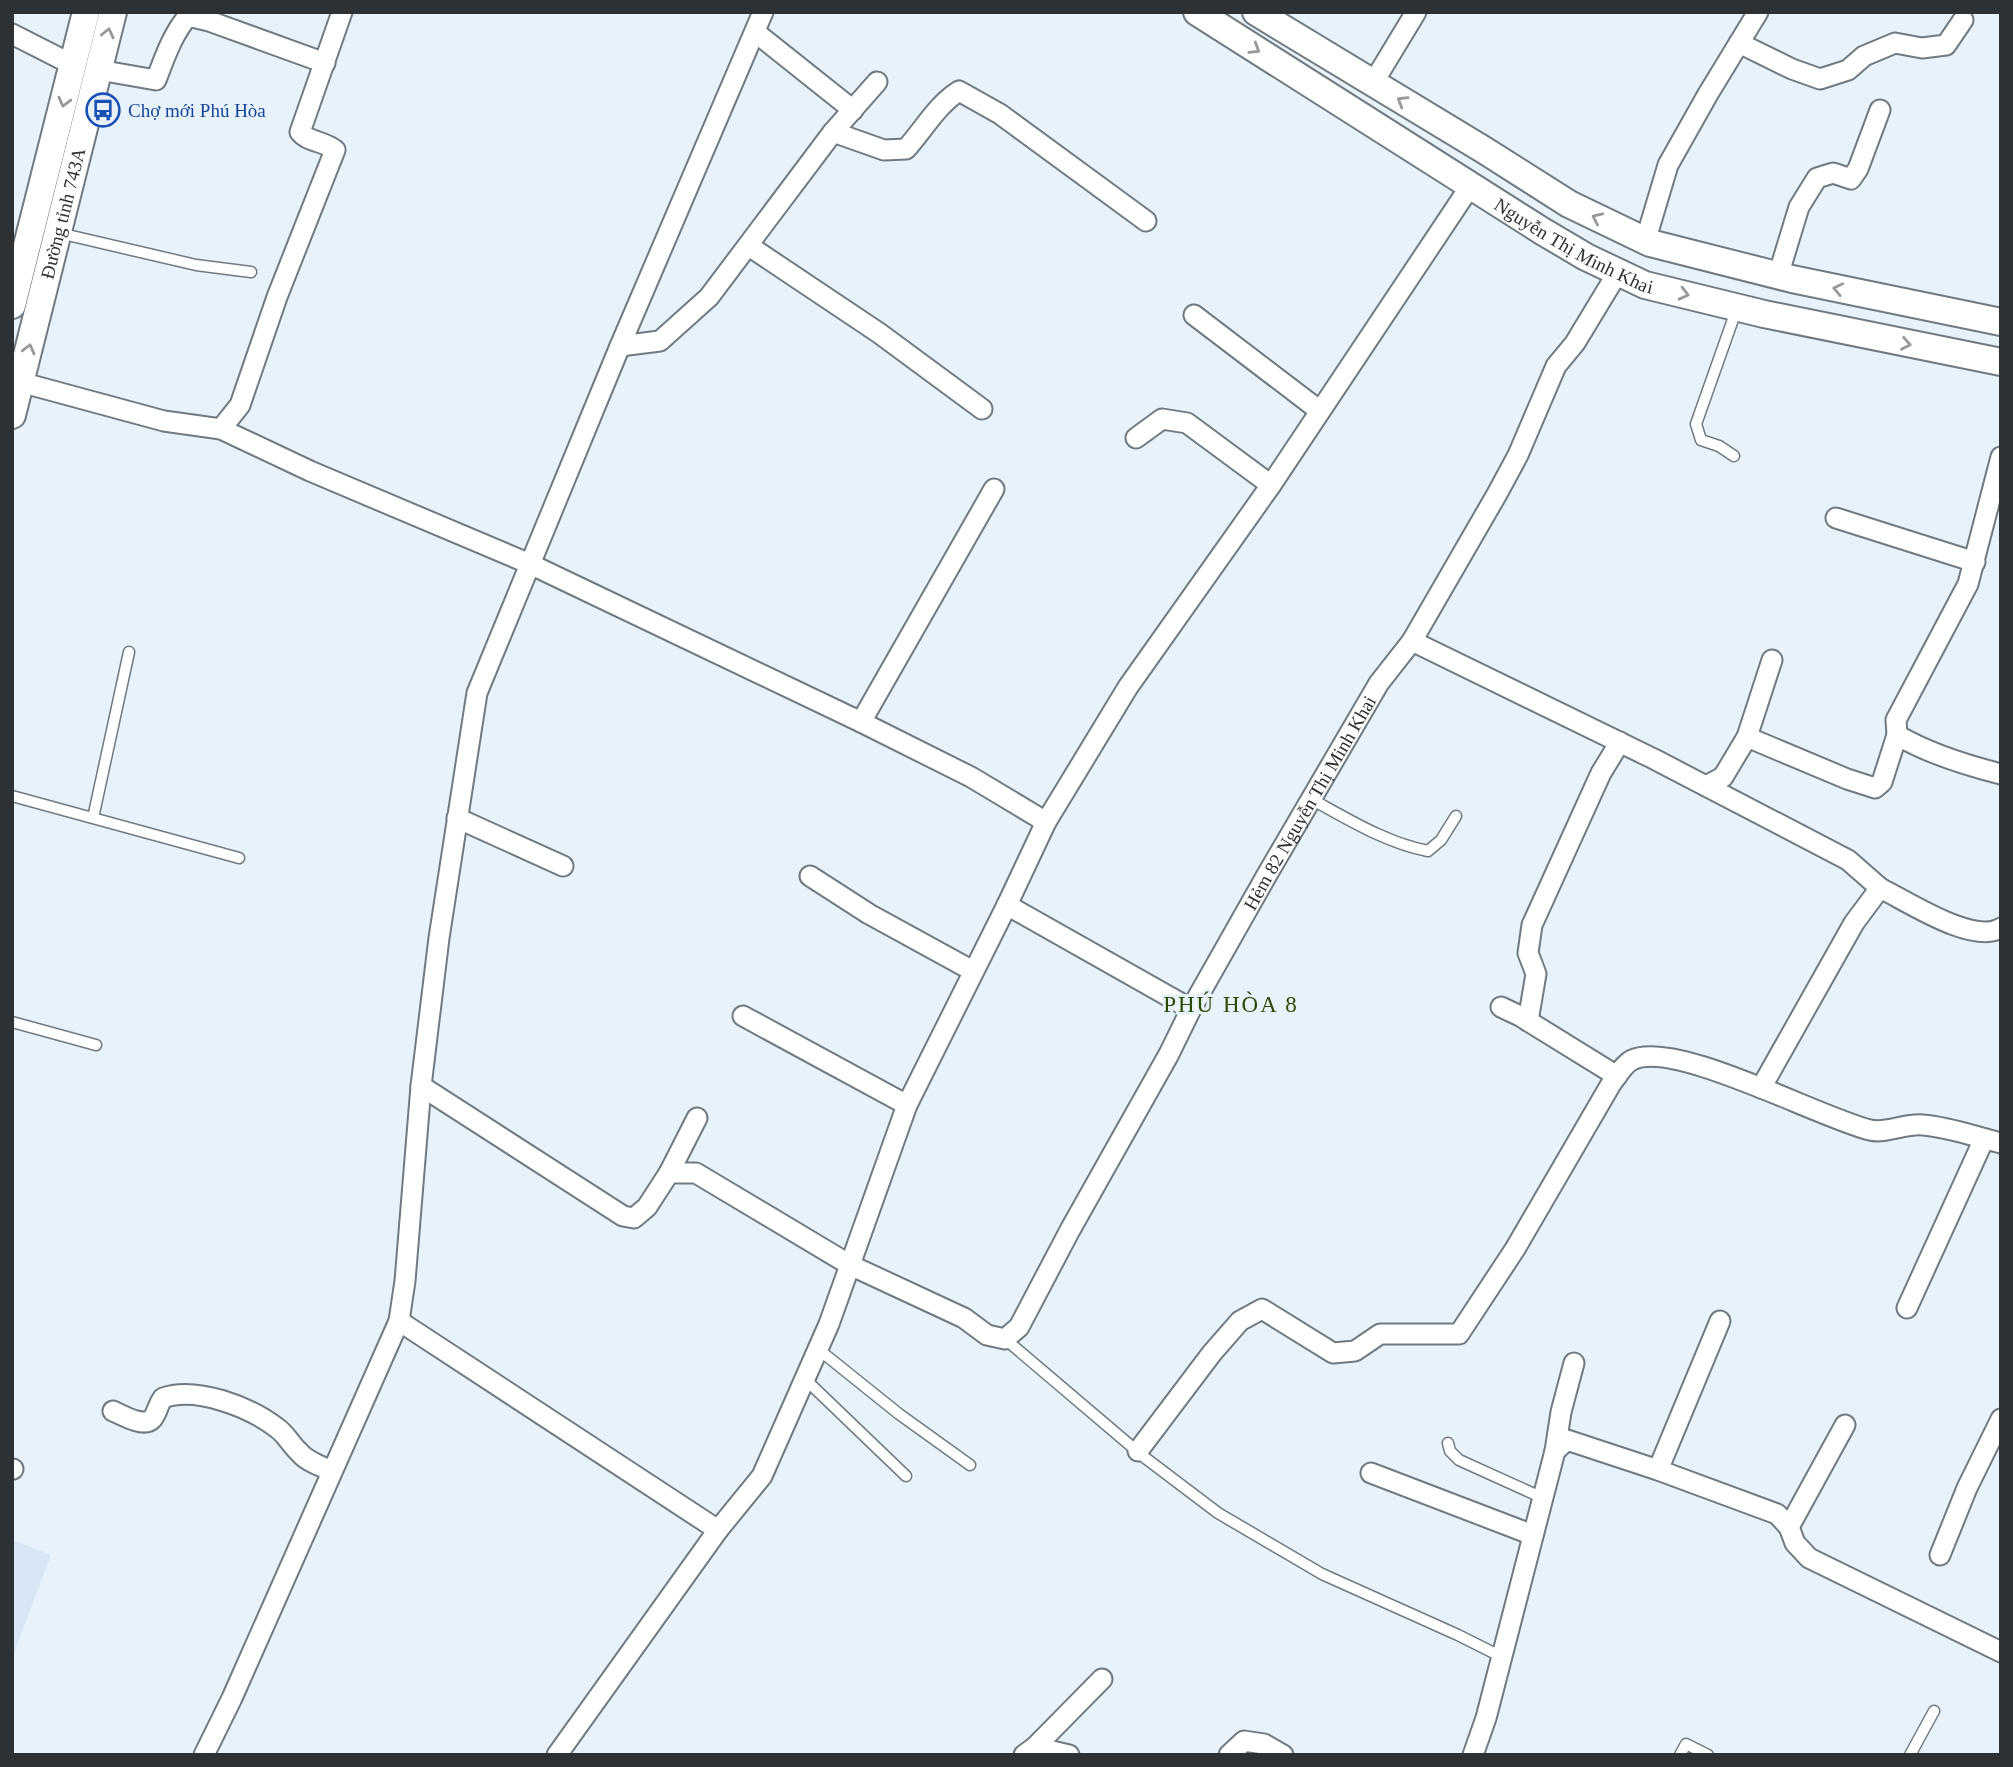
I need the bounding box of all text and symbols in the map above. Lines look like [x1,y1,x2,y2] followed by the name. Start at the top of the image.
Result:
[100,27,114,39] one-way arrow
[1247,40,1260,53] one-way arrow
[84,91,122,129] bus stop icon: Chợ mới Phú Hòa
[58,96,72,108] one-way arrow
[1397,96,1410,109] one-way arrow
[128,100,266,121] place label: Chợ mới Phú Hòa
[37,145,90,281] street label: Đường tỉnh 743A
[1491,194,1655,298] street label: Nguyễn Thị Minh Khai
[1592,212,1604,226] one-way arrow
[1832,282,1844,297] one-way arrow
[1678,286,1690,300] one-way arrow
[1900,336,1912,351] one-way arrow
[21,343,35,355] one-way arrow
[1239,692,1380,914] street label: Hẻm 82 Nguyễn Thị Minh Khai
[1163,991,1299,1017] district label: PHÚ HÒA 8

